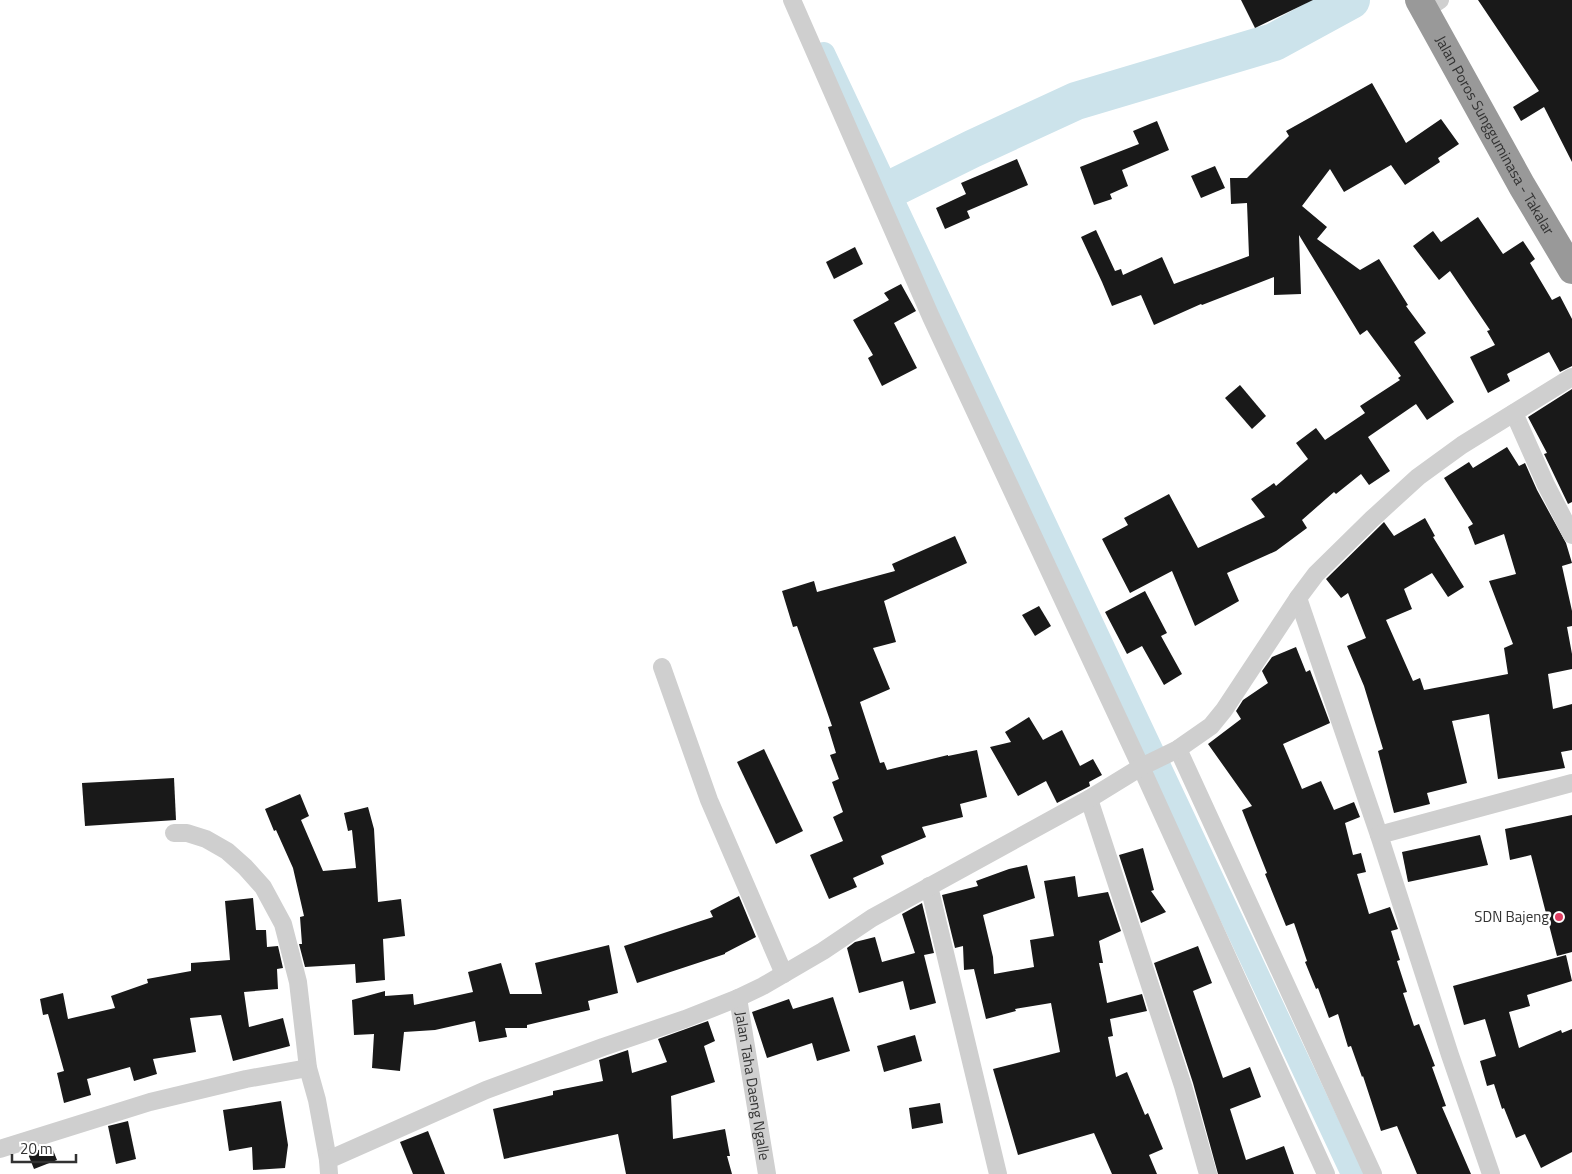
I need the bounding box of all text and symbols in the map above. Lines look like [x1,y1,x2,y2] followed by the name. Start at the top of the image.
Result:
[1430,31,1561,239] street label: Jalan Poros Sungguminasa - Takalar
[1474,905,1549,928] place label: SDN Bajeng
[1553,911,1565,923] marker: SDN Bajeng
[729,1009,777,1162] street label: Jalan Taha Daeng Ngalle
[12,1132,76,1164] scale bar
[20,1137,53,1160] text: 20 m

